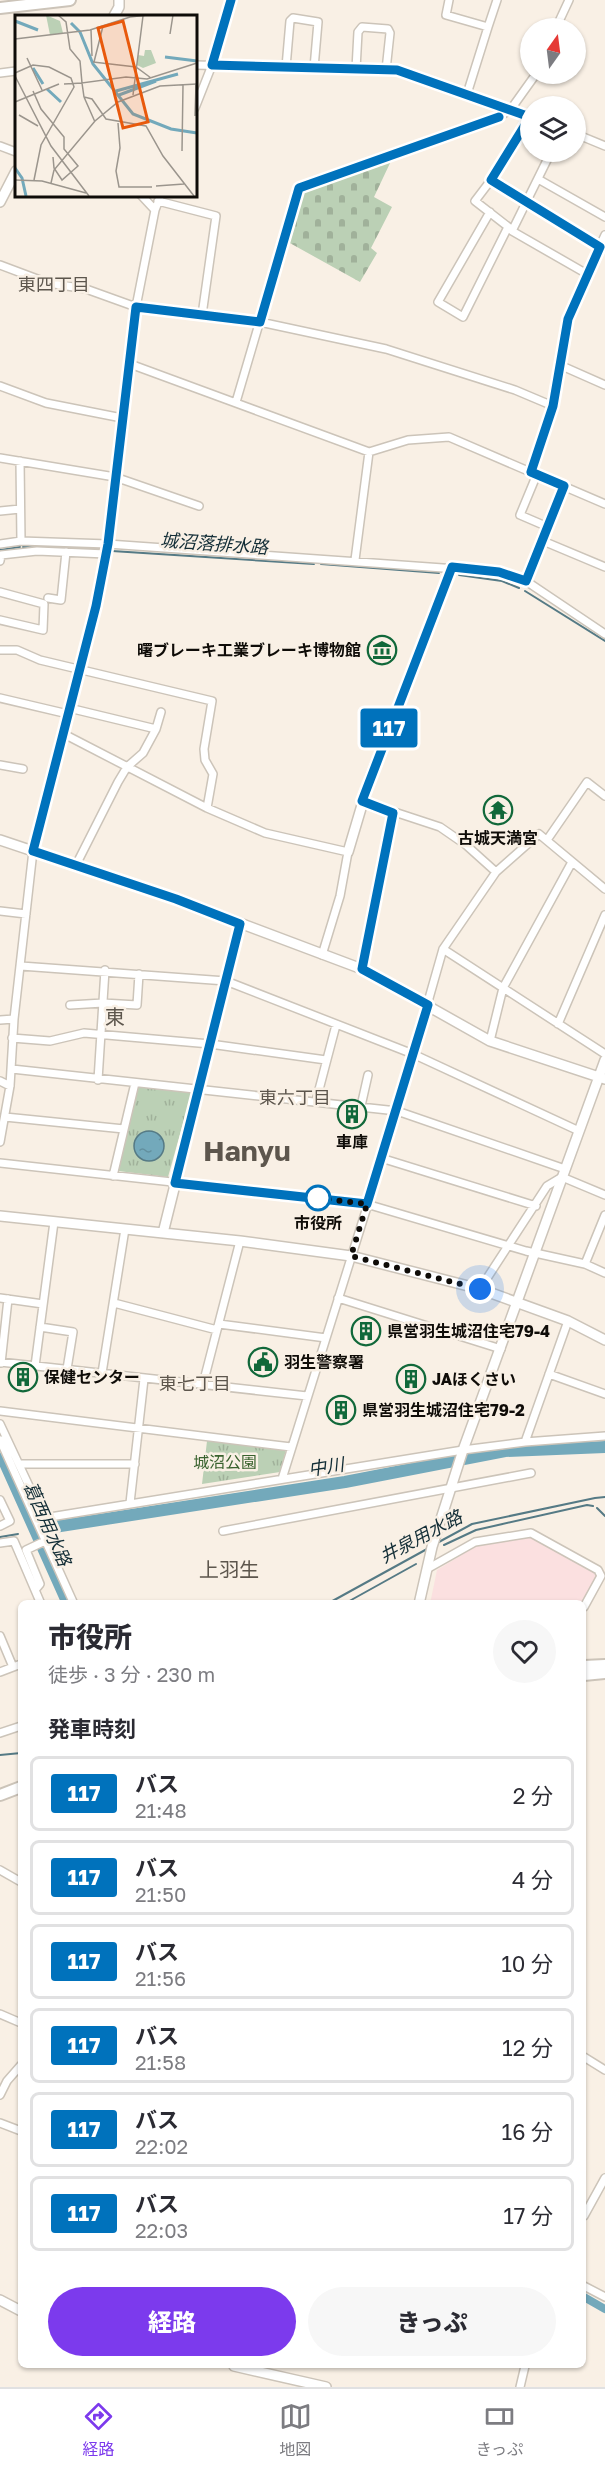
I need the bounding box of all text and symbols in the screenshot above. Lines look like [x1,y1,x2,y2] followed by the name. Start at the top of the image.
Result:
[15,15,196,196] inset map
[520,18,586,84] north arrow
[520,18,586,162] map controls
[520,96,586,162] button: layers
[18,273,90,295] district label: 東四丁目
[159,528,271,558] water label: 城沼落排水路
[366,634,398,666] museum icon: 曙ブレーキ工業ブレーキ博物館
[137,640,361,660] place label: 曙ブレーキ工業ブレーキ博物館
[354,708,424,748] line badge: 117
[372,715,406,741] text: 117
[482,794,514,826] temple icon: 古城天満宮
[458,828,538,848] place label: 古城天満宮
[105,1004,125,1028] district label: 東
[259,1086,331,1108] district label: 東六丁目
[336,1098,368,1130] building icon: 車庫
[336,1132,368,1152] place label: 車庫
[203,1134,291,1167] district label: Hanyu
[305,1185,331,1211] marker: 市役所
[294,1213,342,1233] place label: 市役所
[465,1274,495,1304] your location
[350,1315,382,1347] building icon: 県営羽生城沼住宅79-4
[387,1321,550,1341] place label: 県営羽生城沼住宅79-4
[247,1346,279,1378] public building icon: 羽生警察署
[284,1352,364,1372] place label: 羽生警察署
[7,1361,39,1393] building icon: 保健センター
[395,1363,427,1395] building icon: JAほくさい
[44,1367,140,1387] place label: 保健センター
[432,1369,516,1389] place label: JAほくさい
[159,1372,231,1394] district label: 東七丁目
[325,1394,357,1426] building icon: 県営羽生城沼住宅79-2
[362,1400,525,1420] place label: 県営羽生城沼住宅79-2
[193,1452,257,1472] park label: 城沼公園
[306,1452,347,1480] water label: 中川
[20,1478,77,1571] water label: 葛西用水路
[376,1504,467,1567] water label: 井泉用水路
[199,1557,259,1581] district label: 上羽生
[48,1620,132,1653] text: 市役所
[493,1620,556,1683] button: heart
[48,1662,215,1686] text: 徒歩 · 3 分 · 230 m
[48,1715,136,1742] text: 発車時刻
[135,1770,179,1797] text: バス
[67,1780,101,1806] text: 117
[513,1782,553,1809] text: 2 分
[135,1798,187,1822] text: 21:48
[135,1854,179,1881] text: バス
[67,1864,101,1890] text: 117
[512,1866,553,1893] text: 4 分
[135,1882,186,1906] text: 21:50
[135,1938,179,1965] text: バス
[67,1948,101,1974] text: 117
[501,1950,553,1977] text: 10 分
[135,1966,186,1990] text: 21:56
[135,2022,179,2049] text: バス
[67,2032,101,2058] text: 117
[502,2034,553,2061] text: 12 分
[135,2050,186,2074] text: 21:58
[135,2106,179,2133] text: バス
[67,2116,101,2142] text: 117
[502,2118,553,2145] text: 16 分
[135,2134,188,2158] text: 22:02
[135,2190,179,2217] text: バス
[67,2200,101,2226] text: 117
[503,2202,553,2229] text: 17 分
[135,2218,188,2242] text: 22:03
[48,2287,296,2356] button: 経路
[308,2287,556,2356] button: きっぷ
[82,2400,115,2460] tab: 経路
[279,2400,312,2460] tab: 地図
[476,2400,523,2460] tab: きっぷ

